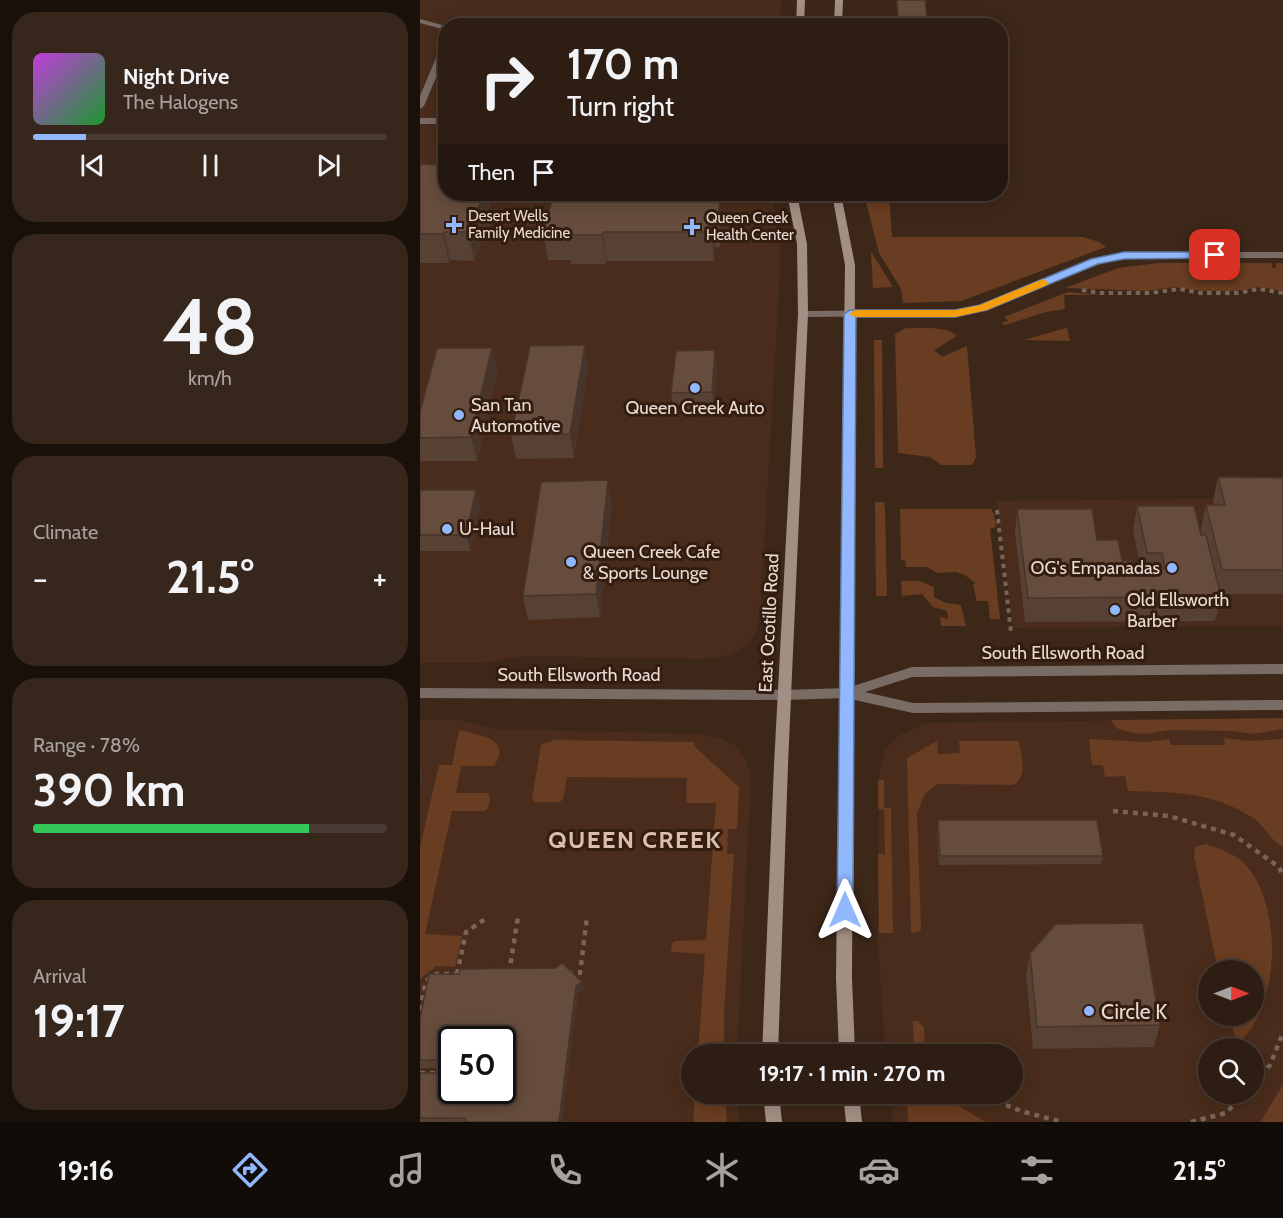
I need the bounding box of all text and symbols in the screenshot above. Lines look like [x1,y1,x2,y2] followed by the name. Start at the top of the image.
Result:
[567,38,679,90] text: 170 m
[468,42,546,120] icon: right
[123,63,229,90] text: Night Drive
[123,90,238,114] text: The Halogens
[567,90,674,123] text: Turn right
[76,149,109,182] icon: previous
[194,149,227,182] icon: pause
[312,149,345,182] icon: next
[527,156,560,189] icon: arrive
[468,159,515,186] text: Then
[468,207,570,242] place label: Desert Wells Family Medicine
[706,209,794,244] place label: Queen Creek Health Center
[445,216,463,234] marker: Desert Wells Family Medicine
[683,218,701,236] marker: Queen Creek Health Center
[1189,229,1240,280] pin
[1198,238,1231,271] icon: arrive
[162,279,258,374] text: 48
[188,366,232,390] text: km/h
[688,381,702,395] marker: Queen Creek Auto
[471,394,561,437] place label: San Tan Automotive
[626,397,765,419] place label: Queen Creek Auto
[452,408,466,422] marker: San Tan Automotive
[459,518,515,540] place label: U-Haul
[33,520,98,544] text: Climate
[440,522,454,536] marker: U-Haul
[583,541,720,584] place label: Queen Creek Cafe & Sports Lounge
[166,550,254,604] text: 21.5°
[754,553,784,693] street label: East Ocotillo Road
[564,555,578,569] marker: Queen Creek Cafe & Sports Lounge
[1031,557,1160,579] place label: OG's Empanadas
[33,558,48,598] text: −
[372,558,387,598] text: +
[1165,561,1179,575] marker: OG's Empanadas
[1127,589,1229,632] place label: Old Ellsworth Barber
[1108,603,1122,617] marker: Old Ellsworth Barber
[981,642,1145,664] street label: South Ellsworth Road
[497,664,661,686] street label: South Ellsworth Road
[33,733,140,757] text: Range · 78%
[33,763,185,817] text: 390 km
[548,825,722,854] district label: QUEEN CREEK
[813,878,877,942] position arrow
[1198,960,1264,1026] north arrow
[1198,960,1264,1104] map controls
[33,964,86,988] text: Arrival
[33,994,124,1048] text: 19:17
[1101,999,1167,1024] place label: Circle K
[1082,1004,1096,1018] marker: Circle K
[438,1026,516,1104] speed limit sign: 50
[1198,1038,1264,1104] button: search
[759,1060,945,1087] text: 19:17 · 1 min · 270 m
[229,1149,271,1191] icon: directions
[386,1149,428,1191] icon: music
[544,1149,586,1191] icon: phone
[701,1149,743,1191] icon: climate
[858,1149,900,1191] icon: car
[1016,1149,1058,1191] icon: filters
[58,1154,114,1187] text: 19:16
[1173,1154,1225,1187] text: 21.5°

